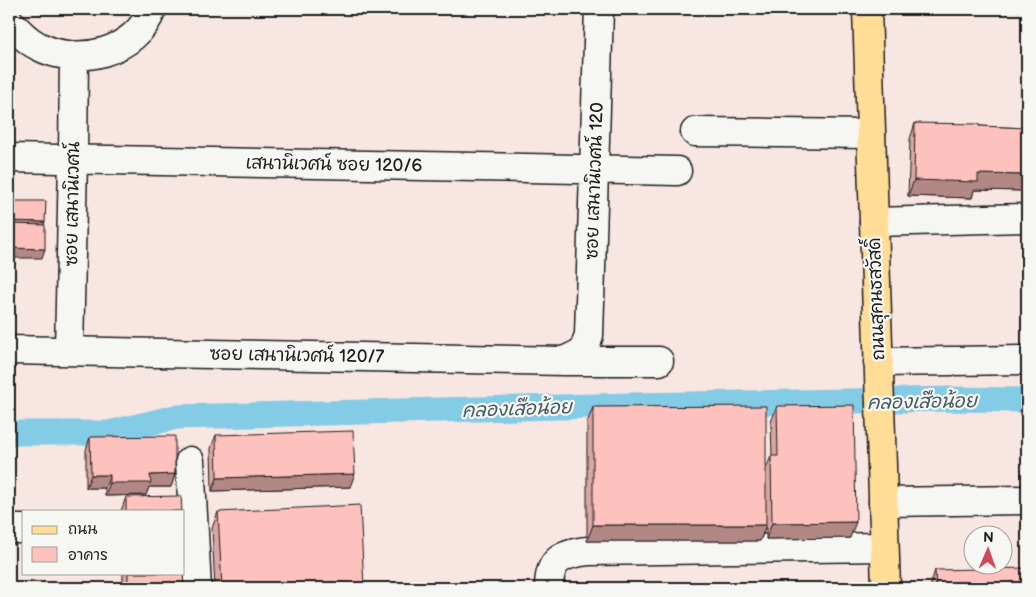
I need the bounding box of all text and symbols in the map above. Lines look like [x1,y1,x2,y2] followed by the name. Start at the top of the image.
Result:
[578,102,608,260] street label: ซอย เสนานิเวศน์ 120
[58,141,84,267] street label: ซอย เสนานิเวศน์
[245,149,423,177] street label: เสนานิเวศน์ ซอย 120/6
[857,237,892,361] street label: ถนนสุคนธสวัสดิ์
[209,340,385,368] street label: ซอย เสนานิเวศน์ 120/7
[867,388,979,415] water label: คลองเสือน้อย
[462,394,574,423] water label: คลองเสือน้อย
[22,510,185,574] legend
[68,520,97,539] text: ถนน
[964,524,1014,574] north arrow
[983,529,994,546] text: N
[68,546,108,565] text: อาคาร

